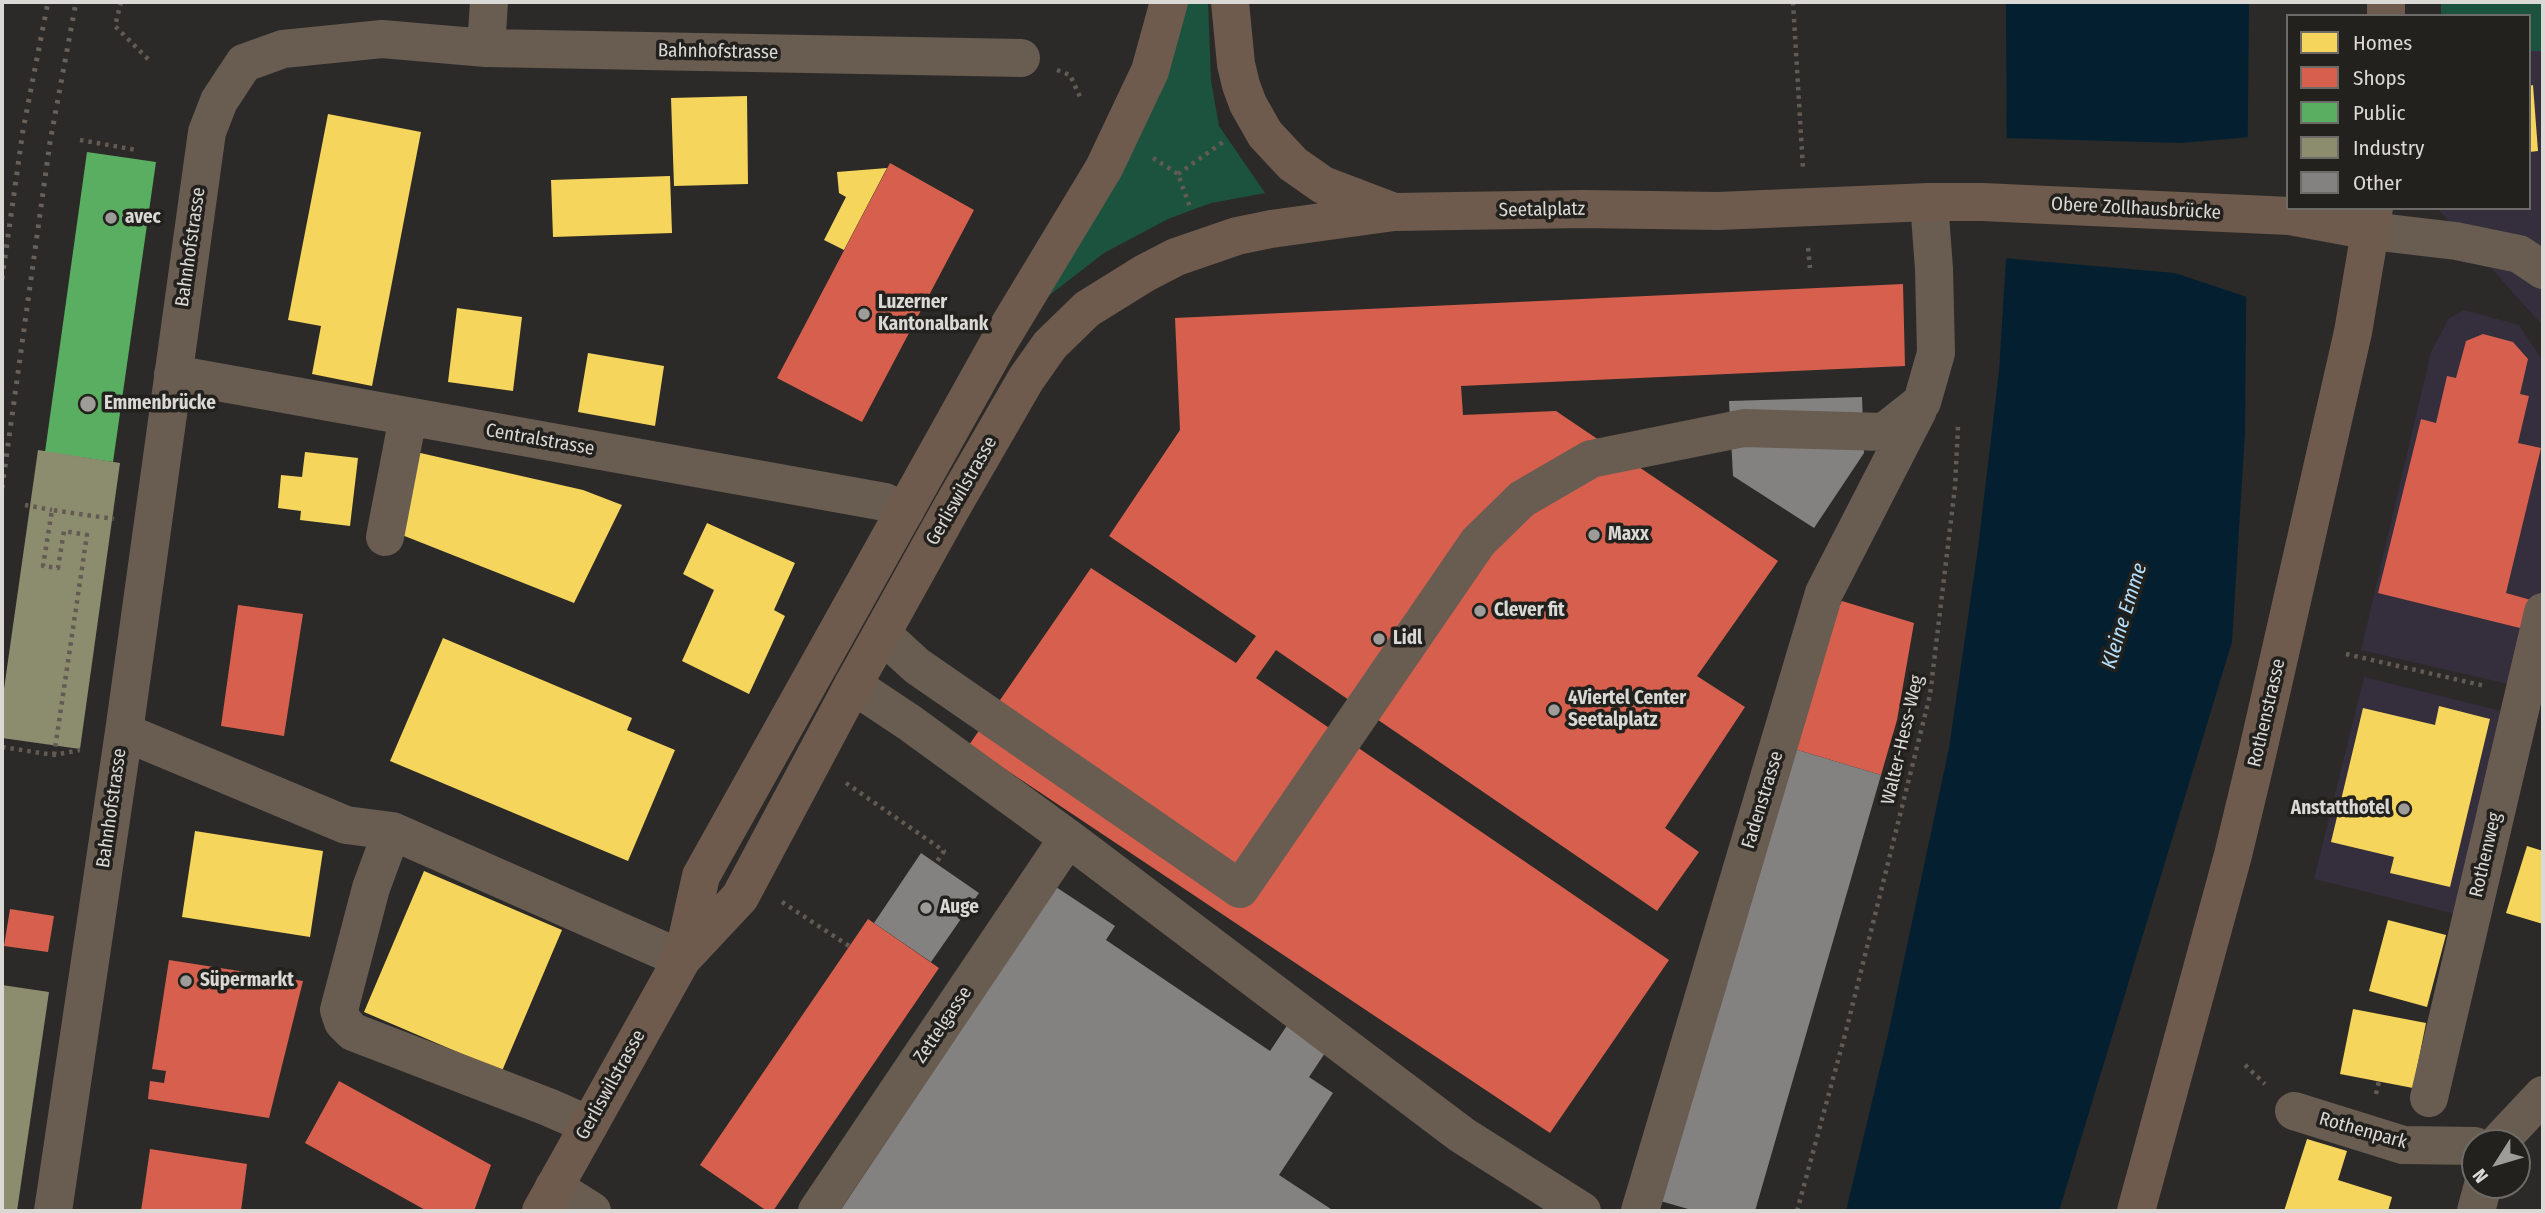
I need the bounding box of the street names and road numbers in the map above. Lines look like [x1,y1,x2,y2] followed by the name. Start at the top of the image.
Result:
[658,40,778,64] street label: Bahnhofstrasse
[171,186,211,308] street label: Bahnhofstrasse
[2050,193,2222,225] street label: Obere Zollhausbrücke
[1499,198,1585,222] street label: Seetalplatz
[484,419,596,461] street label: Centralstrasse
[922,433,1002,549] street label: Gerliswilstrasse
[2243,657,2291,769] street label: Rothenstrasse
[1877,673,1929,807] street label: Walter-Hess-Weg
[92,747,132,869] street label: Bahnhofstrasse
[1737,748,1789,852] street label: Fadenstrasse
[2465,810,2507,900] street label: Rothenweg
[909,982,977,1068] street label: Zettelgasse
[571,1026,651,1144] street label: Gerliswilstrasse
[2316,1108,2410,1154] street label: Rothenpark

